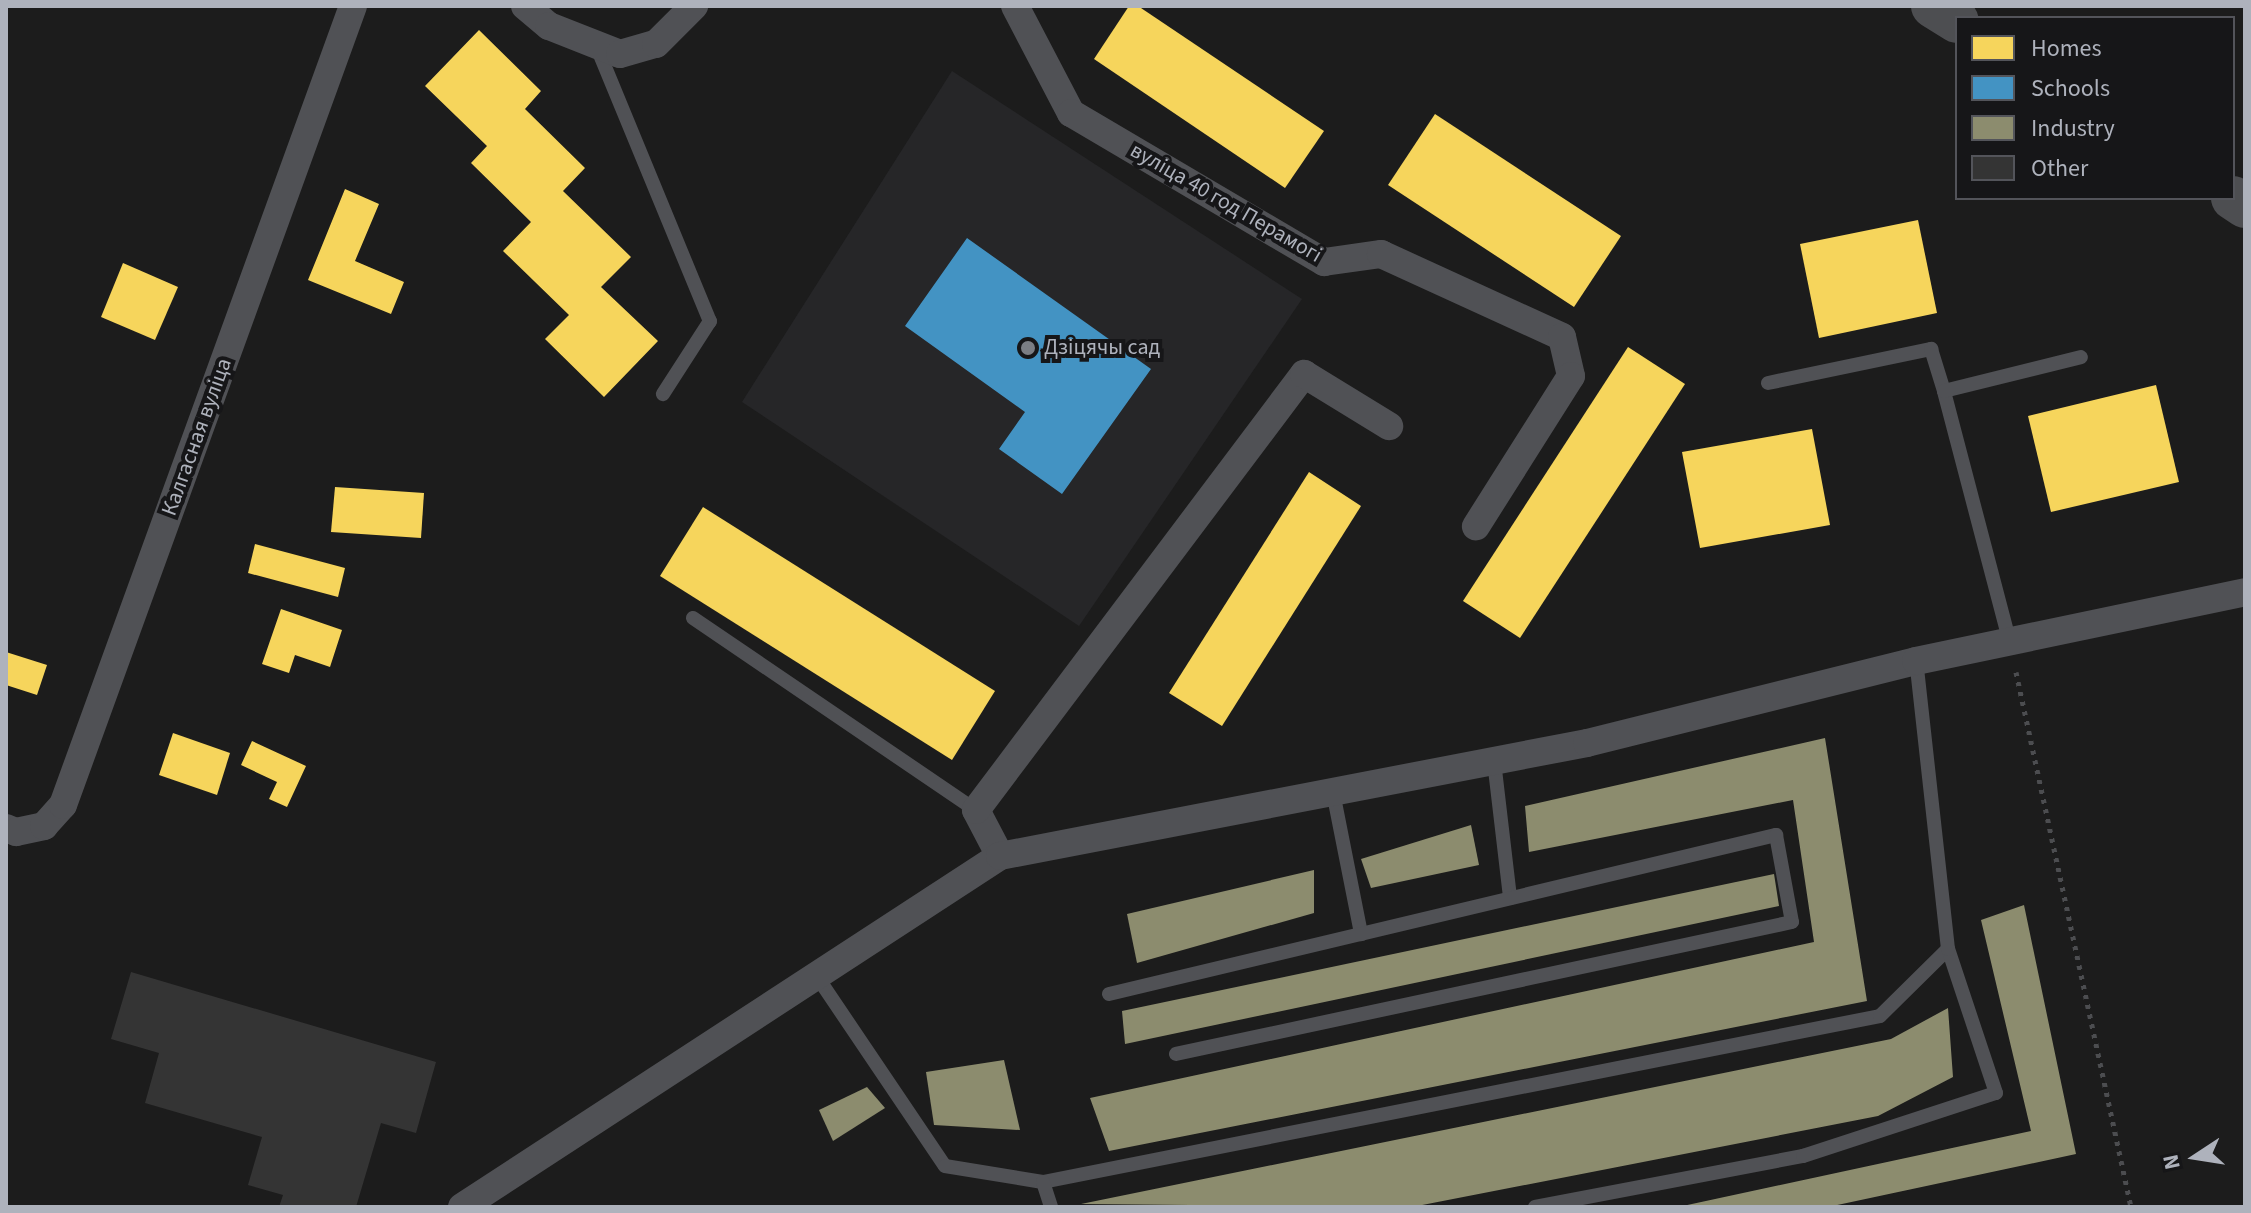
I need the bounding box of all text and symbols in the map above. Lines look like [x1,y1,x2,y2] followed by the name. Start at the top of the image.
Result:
[1955,16,2235,200] legend
[2031,31,2102,66] text: Homes
[2031,71,2110,106] text: Schools
[2031,111,2115,146] text: Industry
[1125,137,1327,269] street label: вуліца 40 год Перамогі
[2031,151,2088,186] text: Other
[1044,335,1160,361] place label: Дзіцячы сад
[1019,339,1037,357] marker: Дзіцячы сад
[156,355,238,519] street label: Калгасная вуліца
[2155,1117,2235,1197] north arrow
[2154,1152,2189,1172] text: N

